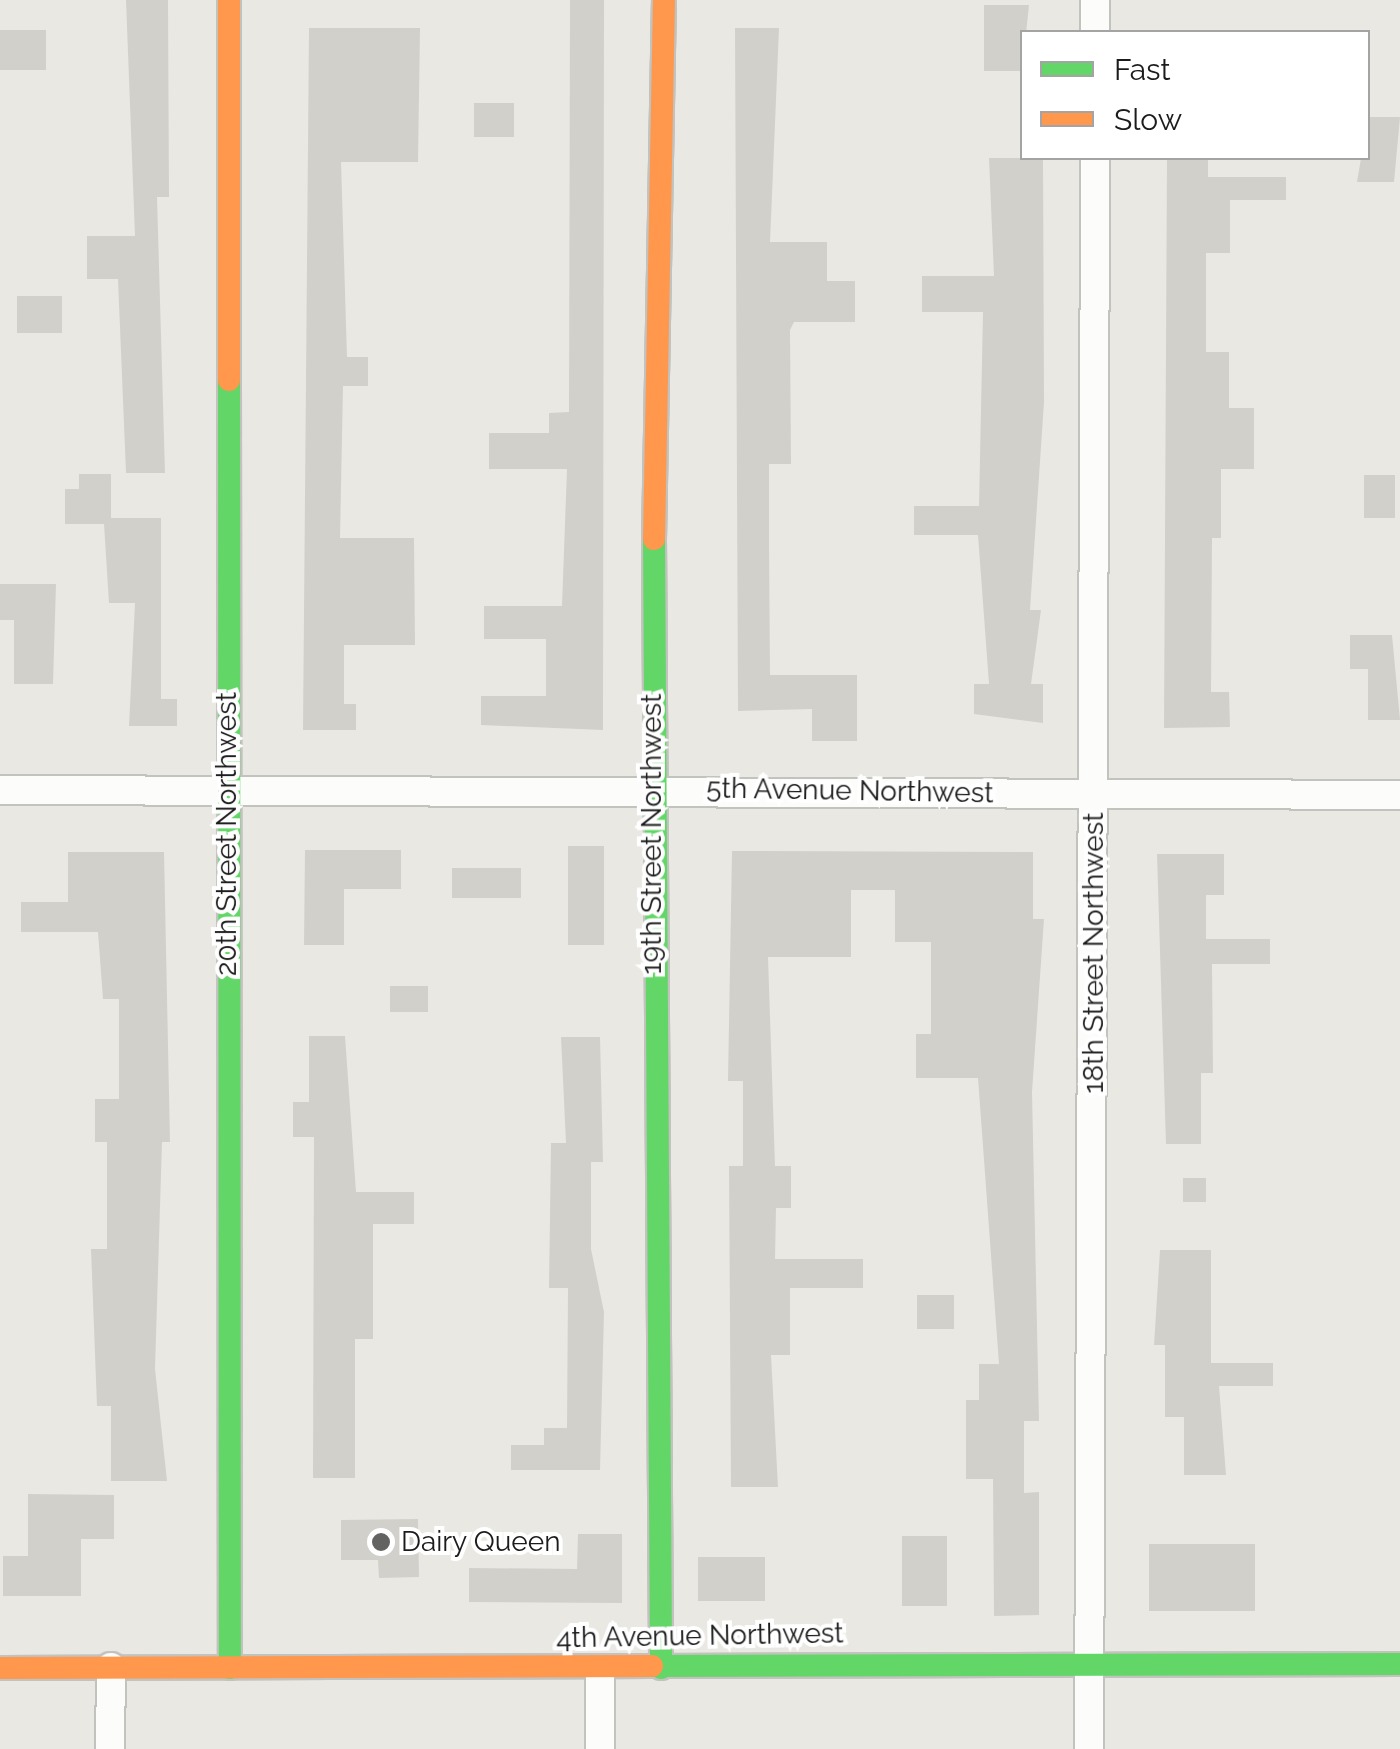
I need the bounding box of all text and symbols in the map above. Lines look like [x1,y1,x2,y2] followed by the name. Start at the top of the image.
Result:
[1020,30,1370,160] legend
[1114,52,1171,87] text: Fast
[1114,102,1182,137] text: Slow
[210,692,244,976] street label: 20th Street Northwest
[635,694,669,974] street label: 19th Street Northwest
[706,772,994,810] street label: 5th Avenue Northwest
[1077,812,1111,1094] street label: 18th Street Northwest
[401,1525,561,1559] place label: Dairy Queen
[370,1531,392,1553] marker: Dairy Queen
[556,1617,844,1655] street label: 4th Avenue Northwest

